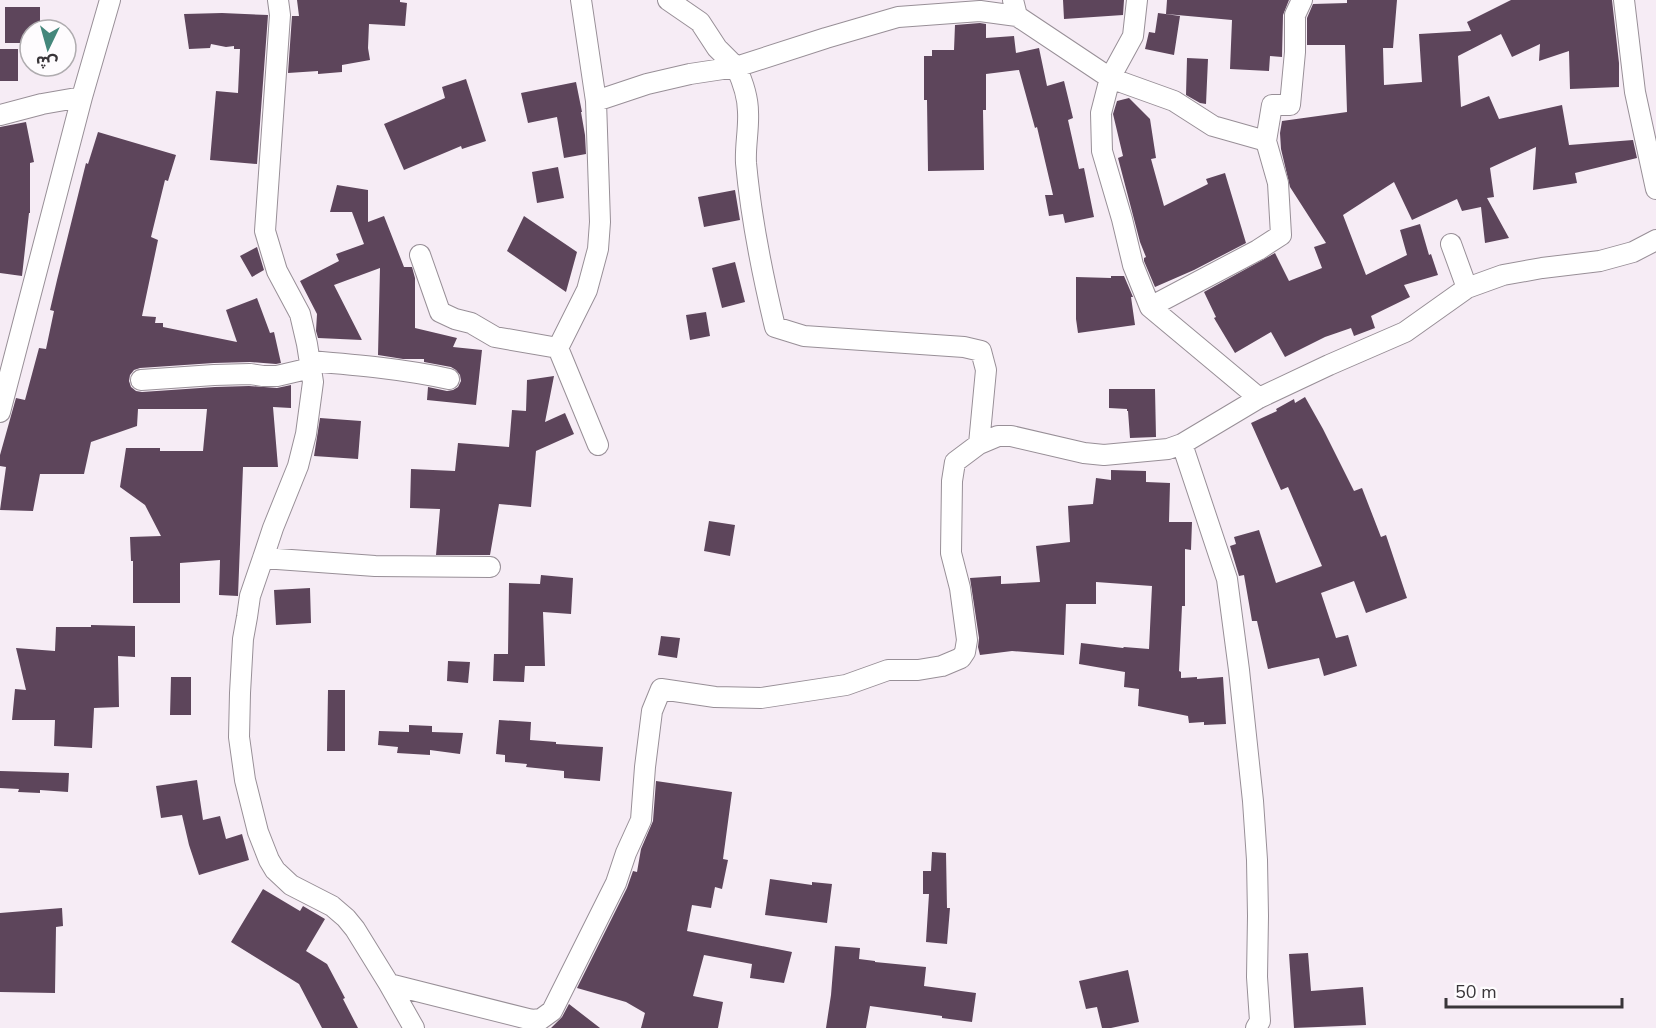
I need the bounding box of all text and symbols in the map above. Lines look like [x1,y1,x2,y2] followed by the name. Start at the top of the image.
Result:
[18,18,78,78] north arrow
[35,50,59,74] text: ش
[1446,971,1622,1009] scale bar
[1455,980,1497,1004] text: 50 m

